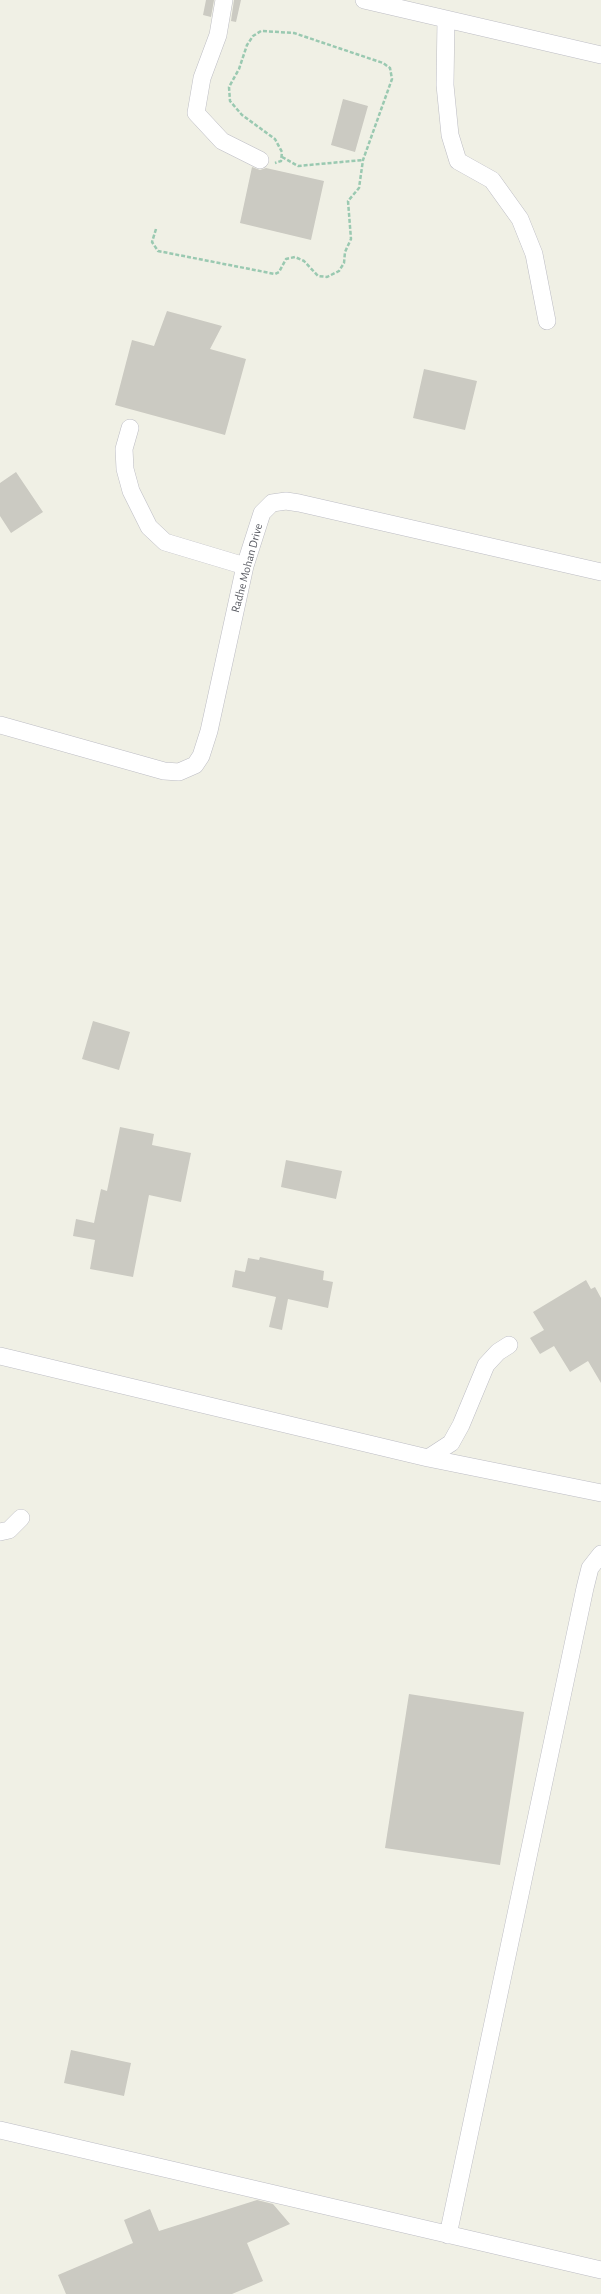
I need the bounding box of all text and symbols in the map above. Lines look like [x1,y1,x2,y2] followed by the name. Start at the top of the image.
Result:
[228,522,266,614] street label: Radhe Mohan Drive

